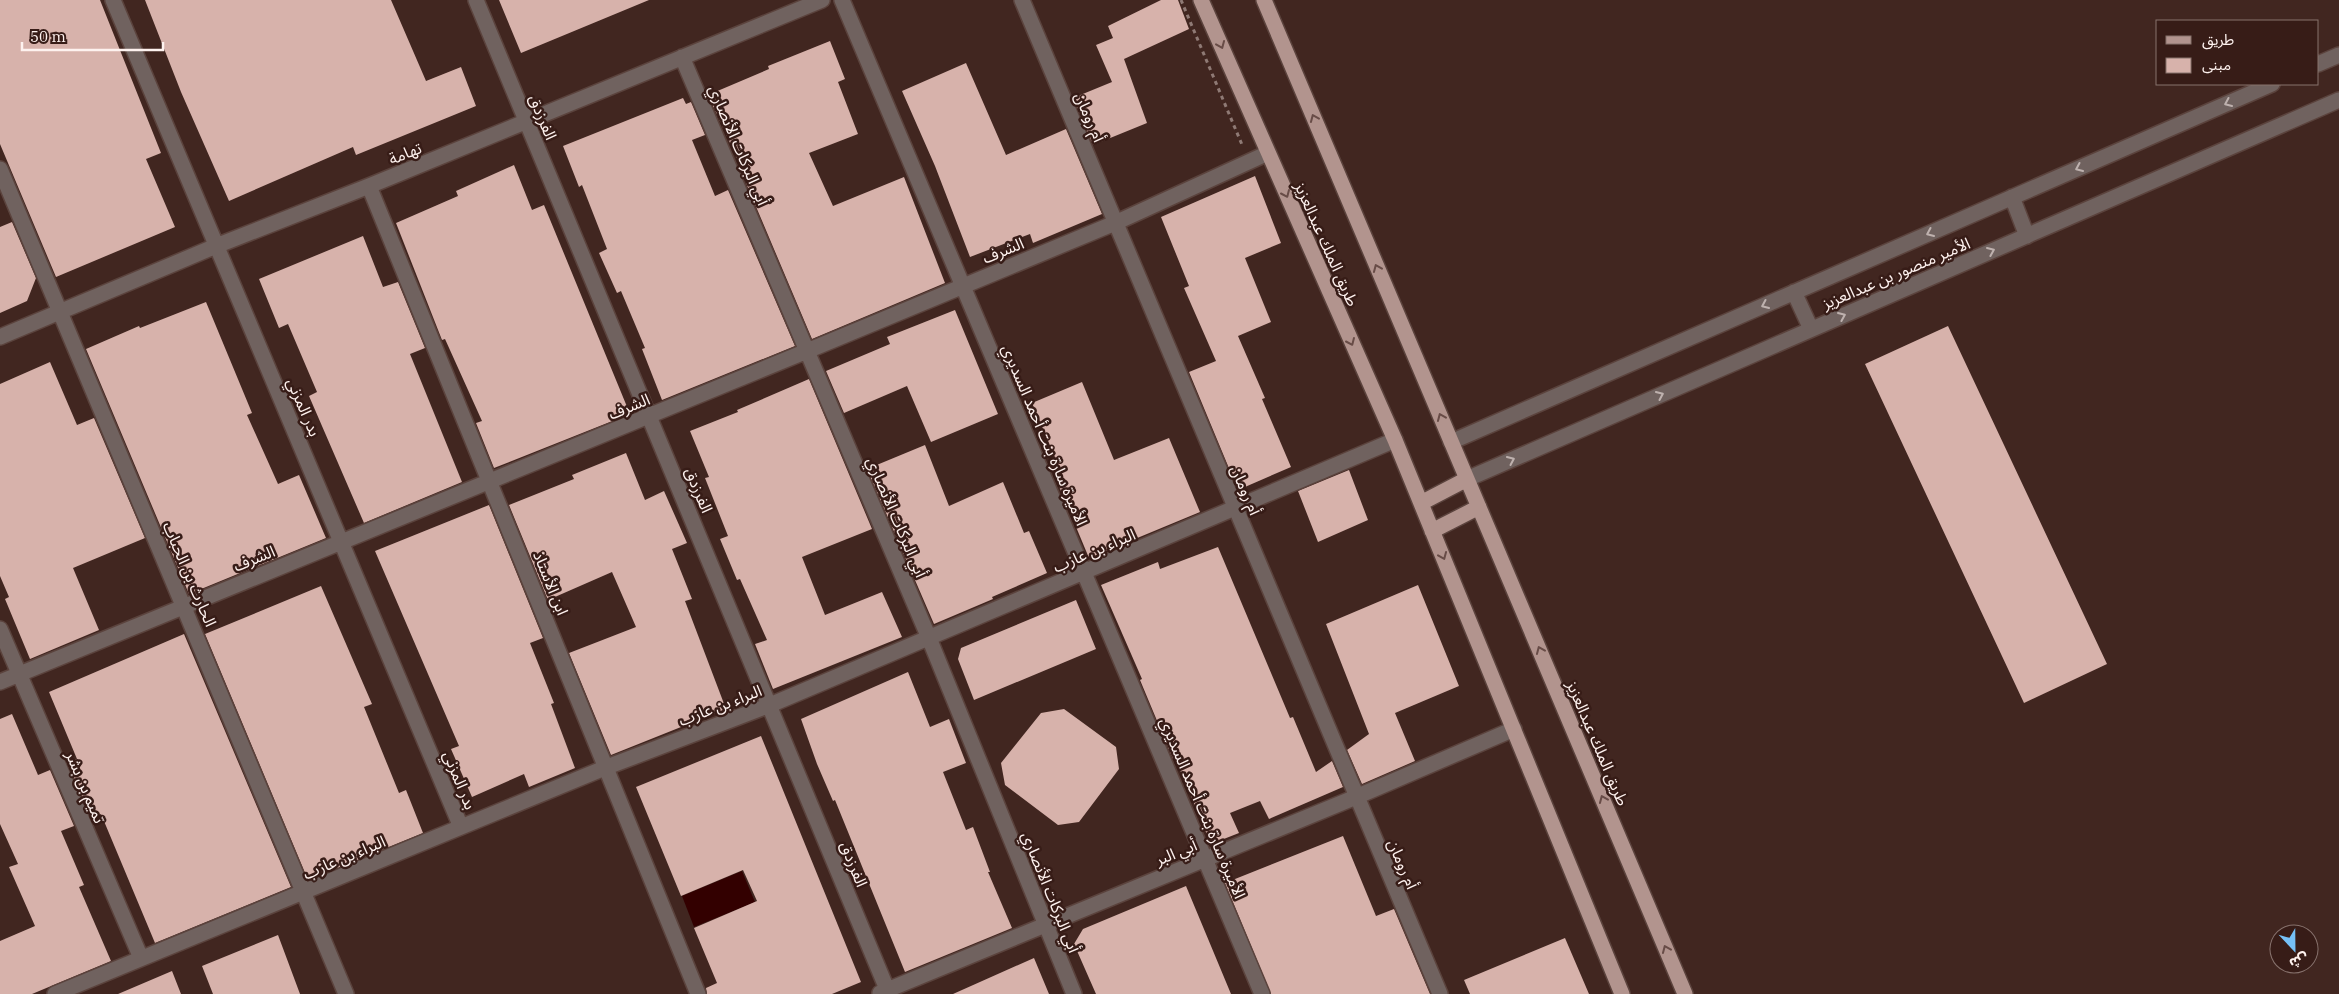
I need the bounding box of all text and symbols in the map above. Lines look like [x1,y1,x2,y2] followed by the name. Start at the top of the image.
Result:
[22,20,164,52] scale bar
[2156,20,2319,85] legend
[30,27,66,46] text: 50 m
[2202,30,2234,50] text: طريق
[1214,40,1225,49] one-way arrow
[2202,55,2231,74] text: مبنى
[702,82,773,209] street label: أبي البركات الأنصاري
[1068,89,1109,146] street label: أم رومان
[524,91,562,143] street label: الفرزدق
[2224,97,2233,108] one-way arrow
[1309,114,1320,123] one-way arrow
[386,137,425,169] street label: تهامة
[2075,162,2084,173] one-way arrow
[1289,178,1363,310] street label: طريق الملك عبدالعزيز
[1279,189,1290,198] one-way arrow
[1926,227,1935,238] one-way arrow
[979,233,1027,267] street label: الشرف
[1818,233,1973,314] street label: الأمير منصور بن عبدالعزيز
[1986,247,1995,258] one-way arrow
[1373,264,1384,273] one-way arrow
[1761,299,1770,310] one-way arrow
[1837,311,1845,321] one-way arrow
[1345,337,1356,346] one-way arrow
[995,341,1092,530] street label: الأميرة سارة بنت أحمد السديري
[280,375,325,440] street label: بدر المزني
[605,389,653,423] street label: الشرف
[1655,390,1664,401] one-way arrow
[1436,413,1447,422] one-way arrow
[860,454,931,581] street label: أبي البركات الأنصاري
[1506,455,1515,466] one-way arrow
[1224,462,1265,519] street label: أم رومان
[680,464,718,516] street label: الفرزدق
[159,518,221,630] street label: الحارث بن الحباب
[1050,524,1138,576] street label: البراء بن عازب
[230,541,278,575] street label: الشرف
[529,548,573,618] street label: ابن الأستاذ
[1436,551,1447,560] one-way arrow
[1535,646,1546,655] one-way arrow
[1561,677,1633,809] street label: طريق الملك عبدالعزيز
[675,680,765,730] street label: البراء بن عازب
[1153,714,1250,903] street label: الأميرة سارة بنت أحمد السديري
[59,747,110,828] street label: تميم بن بشر
[437,748,481,813] street label: بدر المزني
[1599,795,1609,804] one-way arrow
[1015,829,1084,957] street label: أبي البركات الأنصاري
[300,831,388,883] street label: البراء بن عازب
[1151,835,1201,872] street label: أبي البر
[1381,836,1422,893] street label: أم رومان
[836,838,872,890] street label: الفرزدق
[2269,924,2319,974] north arrow
[1662,945,1672,954] one-way arrow
[2287,949,2311,973] text: ش

